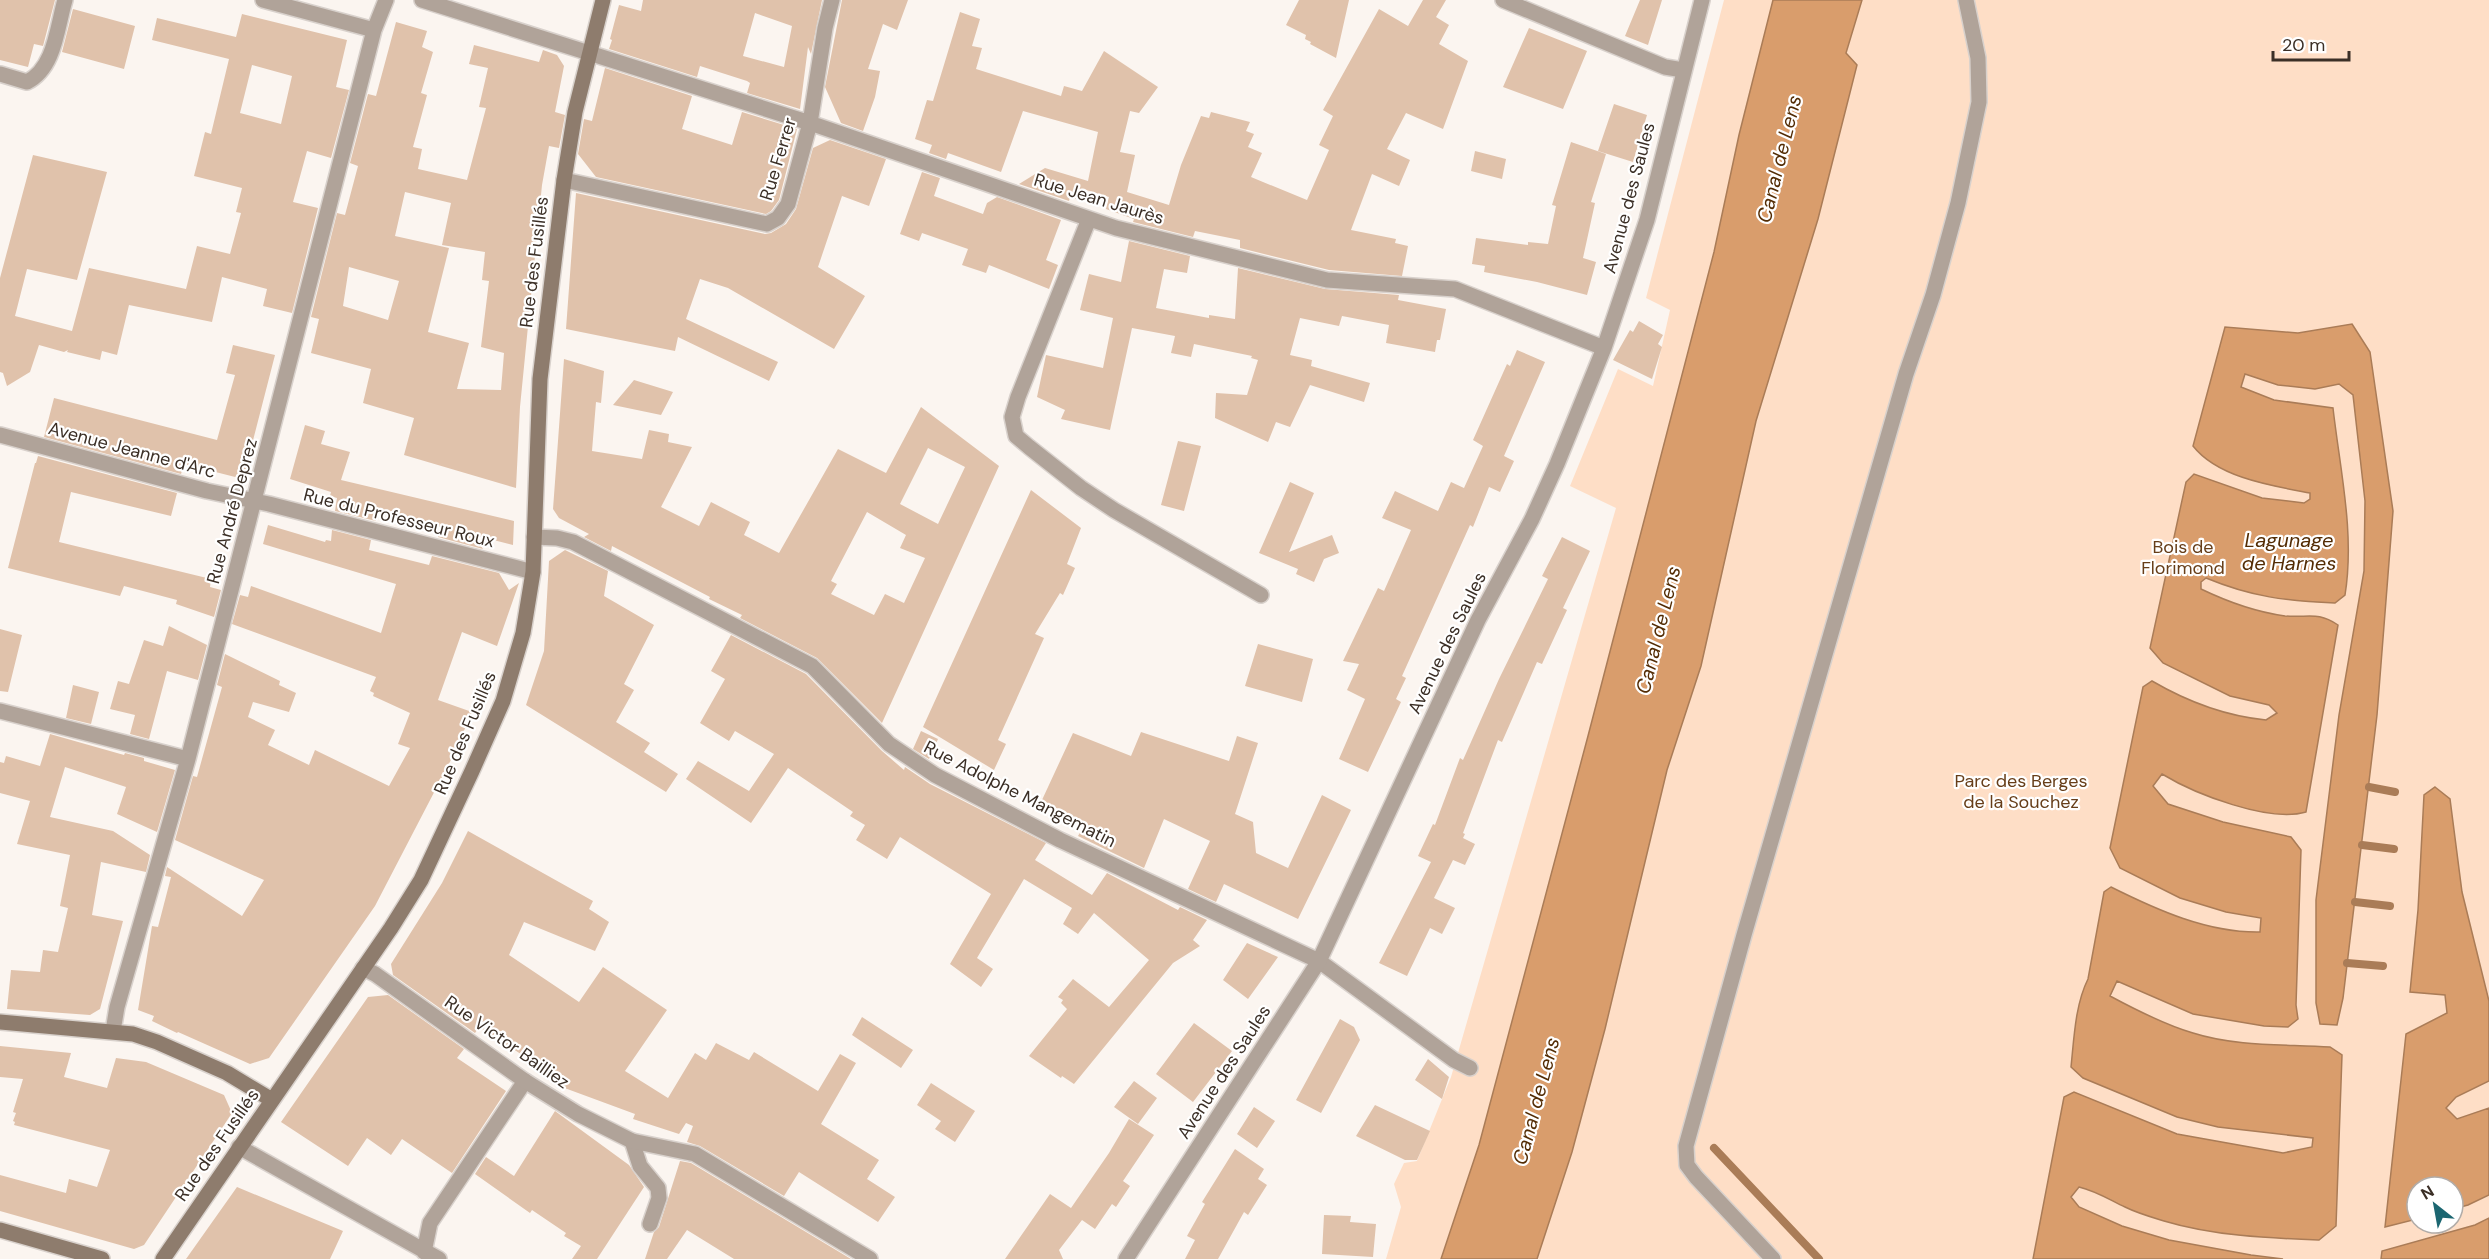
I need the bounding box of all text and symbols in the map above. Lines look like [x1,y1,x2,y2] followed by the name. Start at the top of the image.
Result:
[2273,24,2350,62] scale bar
[2282,33,2325,57] text: 20 m
[1751,92,1807,226] water label: Canal de Lens
[754,114,802,203] street label: Rue Ferrer
[1597,120,1661,276] street label: Avenue des Saules
[1031,168,1167,230] street label: Rue Jean Jaurès
[514,195,554,329] street label: Rue des Fusillés
[46,416,218,484] street label: Avenue Jeanne d'Arc
[201,436,263,586] street label: Rue André Deprez
[301,483,497,553] street label: Rue du Professeur Roux
[2242,527,2336,576] water label: Lagunage de Harnes
[2141,535,2225,580] park label: Bois de Florimond
[1630,563,1686,697] water label: Canal de Lens
[1402,568,1492,718] street label: Avenue des Saules
[428,668,502,798] street label: Rue des Fusillés
[920,735,1120,853] street label: Rue Adolphe Mangematin
[1954,769,2088,814] park label: Parc des Berges de la Souchez
[440,990,574,1094] street label: Rue Victor Bailliez
[1172,1000,1276,1144] street label: Avenue des Saules
[1507,1035,1565,1167] water label: Canal de Lens
[169,1084,265,1206] street label: Rue des Fusillés
[2405,1175,2465,1235] north arrow
[2417,1181,2438,1205] text: N

